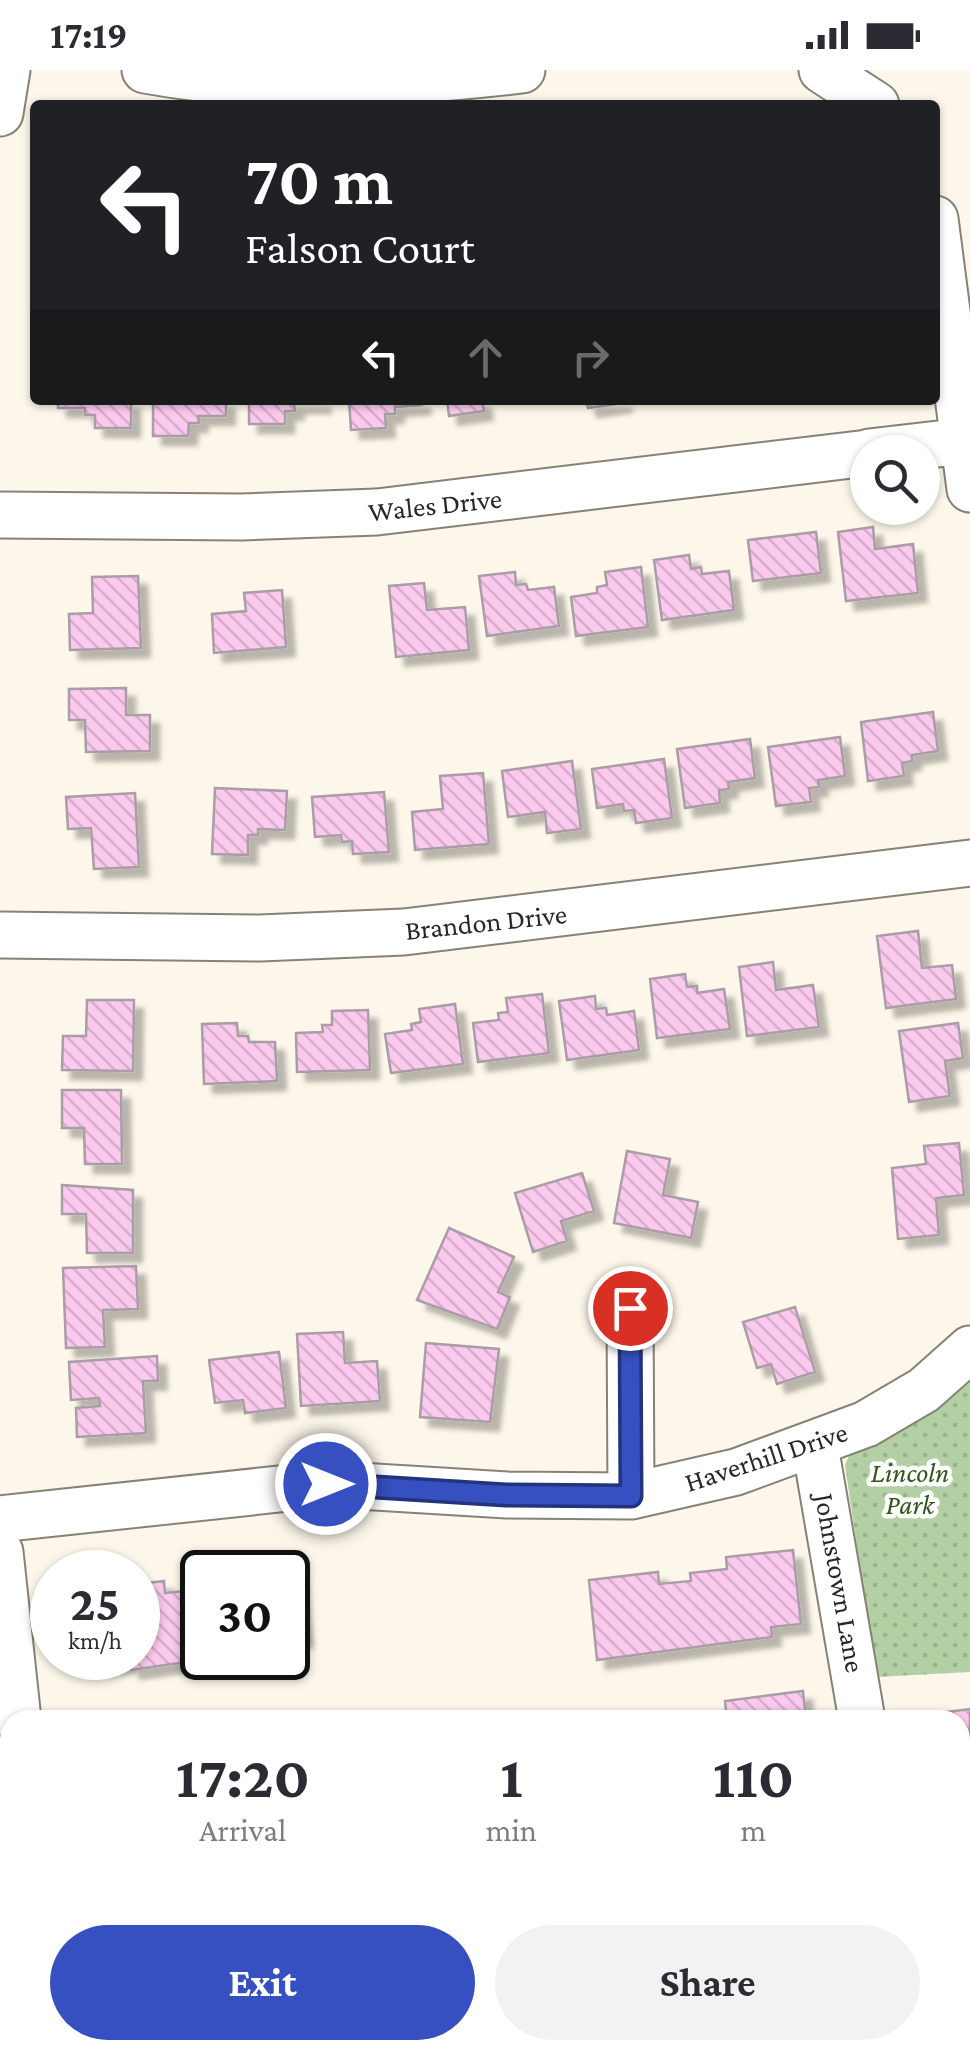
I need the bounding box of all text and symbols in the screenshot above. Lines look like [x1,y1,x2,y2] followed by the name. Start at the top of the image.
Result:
[50,14,127,56] text: 17:19
[80,140,210,270] icon: left
[245,141,393,219] text: 70 m
[245,223,475,273] text: Falson Court
[353,330,408,385] icon: left
[458,330,513,385] icon: ahead
[563,330,618,385] icon: right
[850,435,940,525] map controls
[850,435,940,525] button: search
[367,483,503,527] street label: Wales Drive
[404,898,568,946] street label: Brandon Drive
[588,1266,673,1351] pin
[603,1281,658,1336] icon: arrive
[681,1416,851,1498] street label: Haverhill Drive
[274,1432,378,1536] position arrow
[871,1457,949,1520] park label: Lincoln Park
[808,1488,871,1675] street label: Johnstown Lane
[180,1550,310,1680] speed limit sign: 30
[70,1575,120,1631] text: 25
[68,1627,122,1654] text: km/h
[176,1743,310,1810] text: 17:20
[500,1743,523,1810] text: 1
[713,1743,794,1810] text: 110
[199,1812,286,1848] text: Arrival
[486,1812,537,1848] text: min
[741,1812,766,1848] text: m
[50,1925,475,2040] button: Exit
[495,1925,920,2040] button: Share

